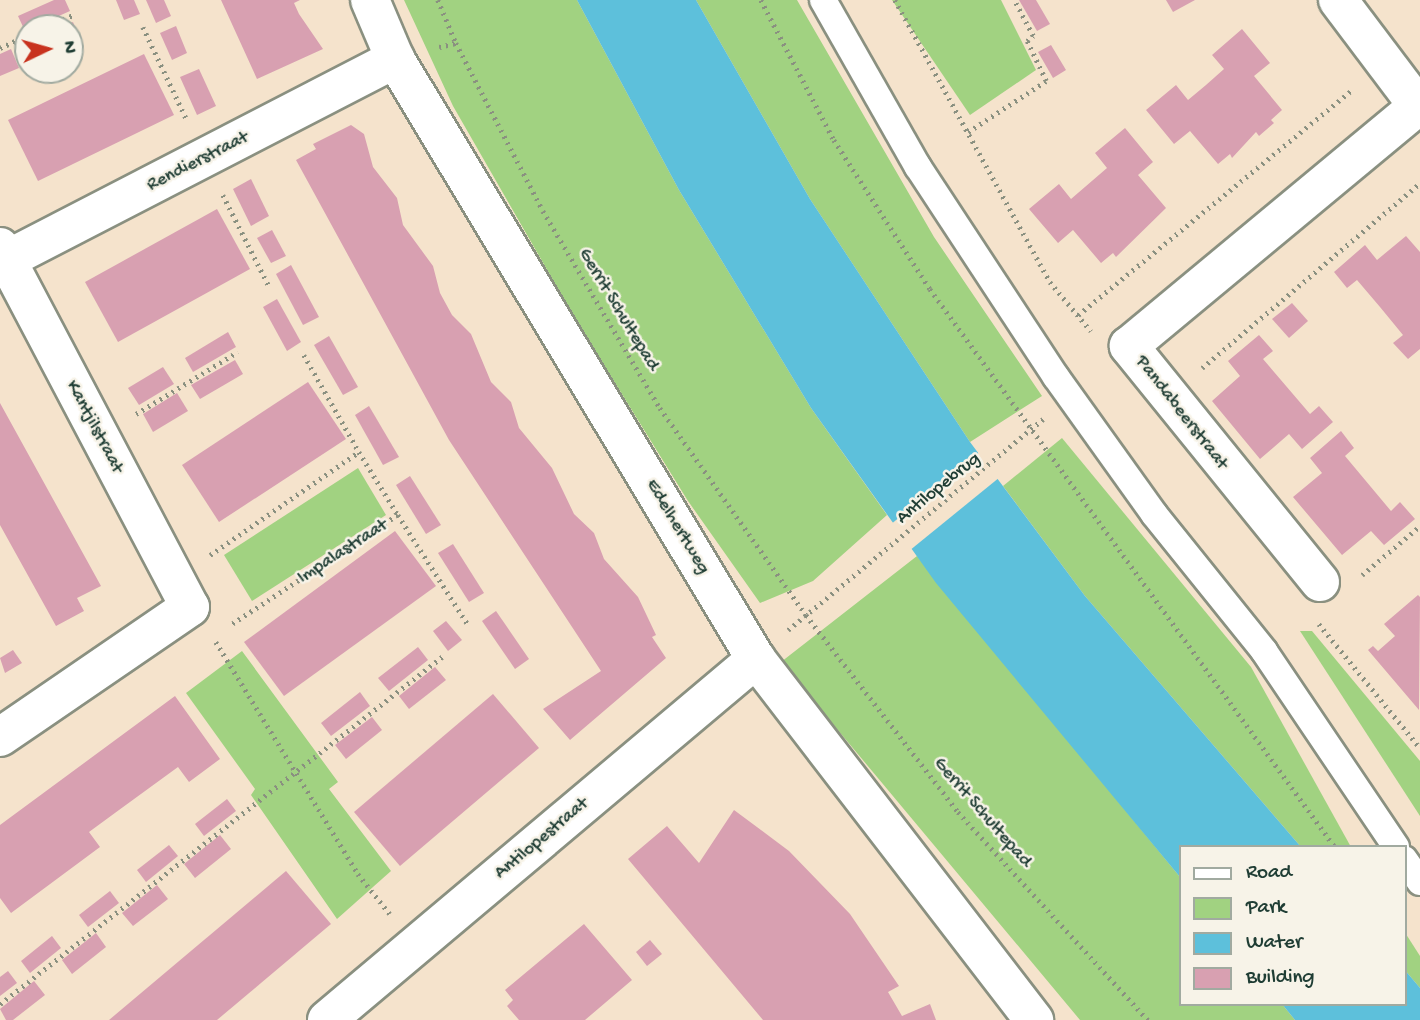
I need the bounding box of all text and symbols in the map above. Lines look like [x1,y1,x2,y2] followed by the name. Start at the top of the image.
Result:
[14,14,84,84] north arrow
[56,40,80,54] text: N
[143,127,253,197] street label: Rendierstraat
[572,245,664,375] street label: Gerrit Schultepad
[1129,351,1233,475] street label: Pandabeerstraat
[60,377,128,477] street label: Kantjilstraat
[892,448,986,530] street label: Antilopebrug
[640,475,714,579] street label: Edelhertweg
[294,514,392,590] street label: Impalastraat
[928,753,1036,873] street label: Gerrit Schultepad
[490,793,594,885] street label: Antilopestraat
[1178,845,1406,1006] legend
[1246,861,1292,886] text: Road
[1246,896,1286,921] text: Park
[1246,931,1302,956] text: Water
[1246,966,1315,991] text: Building

